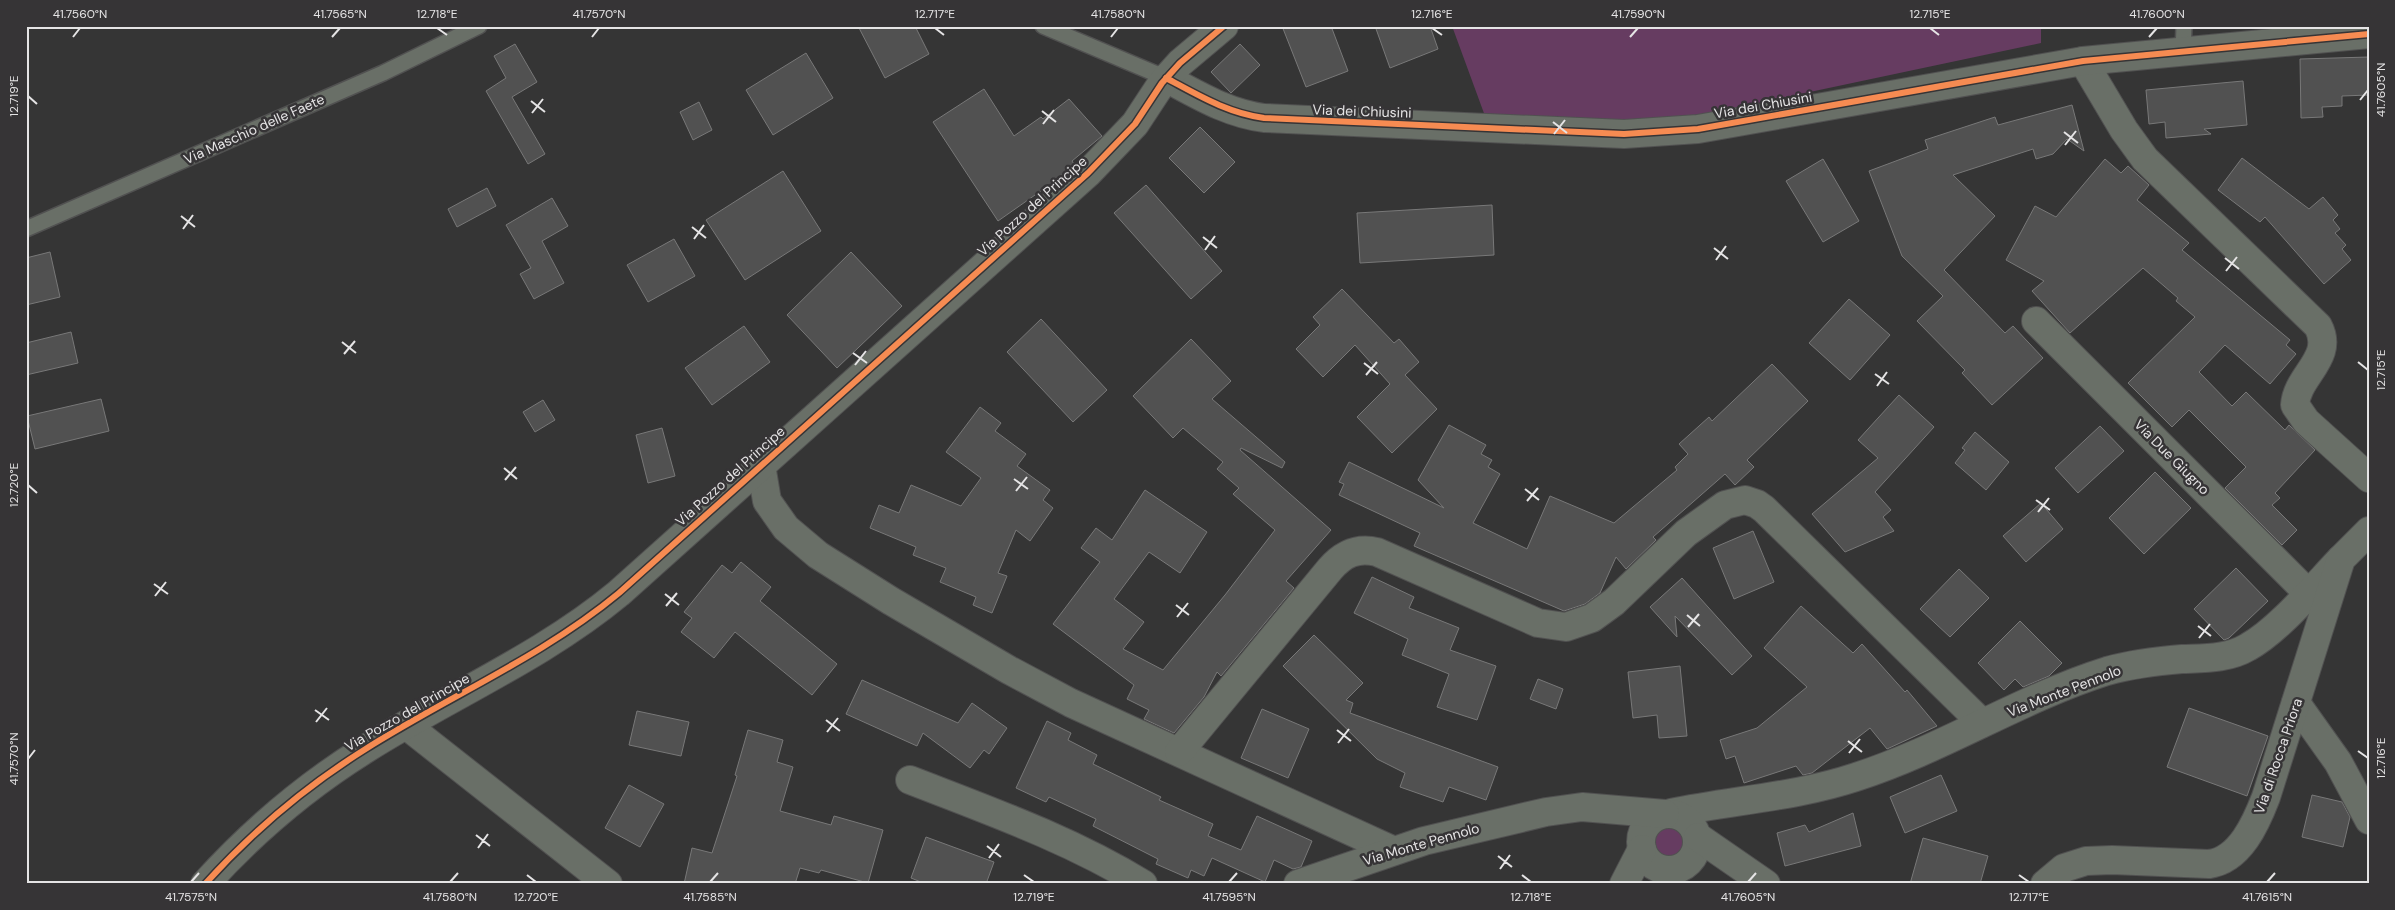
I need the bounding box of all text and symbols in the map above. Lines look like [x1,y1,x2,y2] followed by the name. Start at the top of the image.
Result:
[53,6,107,22] text: 41.7560°N
[313,6,367,22] text: 41.7565°N
[416,6,458,22] text: 12.718°E
[572,6,626,22] text: 41.7570°N
[915,6,955,22] text: 12.717°E
[1091,6,1145,22] text: 41.7580°N
[1411,6,1453,22] text: 12.716°E
[1611,6,1665,22] text: 41.7590°N
[1909,6,1951,22] text: 12.715°E
[2129,6,2185,22] text: 41.7600°N
[2373,63,2389,117] text: 41.7605°N
[6,75,22,117] text: 12.719°E
[1713,88,1813,122] street label: Via dei Chiusini
[181,90,327,168] street label: Via Maschio delle Faete
[1312,100,1412,122] street label: Via dei Chiusini
[973,152,1091,260] street label: Via Pozzo del Principe
[2373,349,2389,391] text: 12.715°E
[2130,415,2214,499] street label: Via Due Giugno
[671,422,789,530] street label: Via Pozzo del Principe
[6,462,22,507] text: 12.720°E
[2004,661,2124,721] street label: Via Monte Pennolo
[341,669,473,755] street label: Via Pozzo del Principe
[2250,696,2306,816] street label: Via di Rocca Priora
[6,732,22,786] text: 41.7570°N
[2373,737,2389,779] text: 12.716°E
[1361,819,1481,869] street label: Via Monte Pennolo
[165,889,217,905] text: 41.7575°N
[423,889,477,905] text: 41.7580°N
[514,889,559,905] text: 12.720°E
[683,889,737,905] text: 41.7585°N
[1013,889,1055,905] text: 12.719°E
[1202,889,1256,905] text: 41.7595°N
[1510,889,1552,905] text: 12.718°E
[1721,889,1775,905] text: 41.7605°N
[2009,889,2049,905] text: 12.717°E
[2242,889,2292,905] text: 41.7615°N

